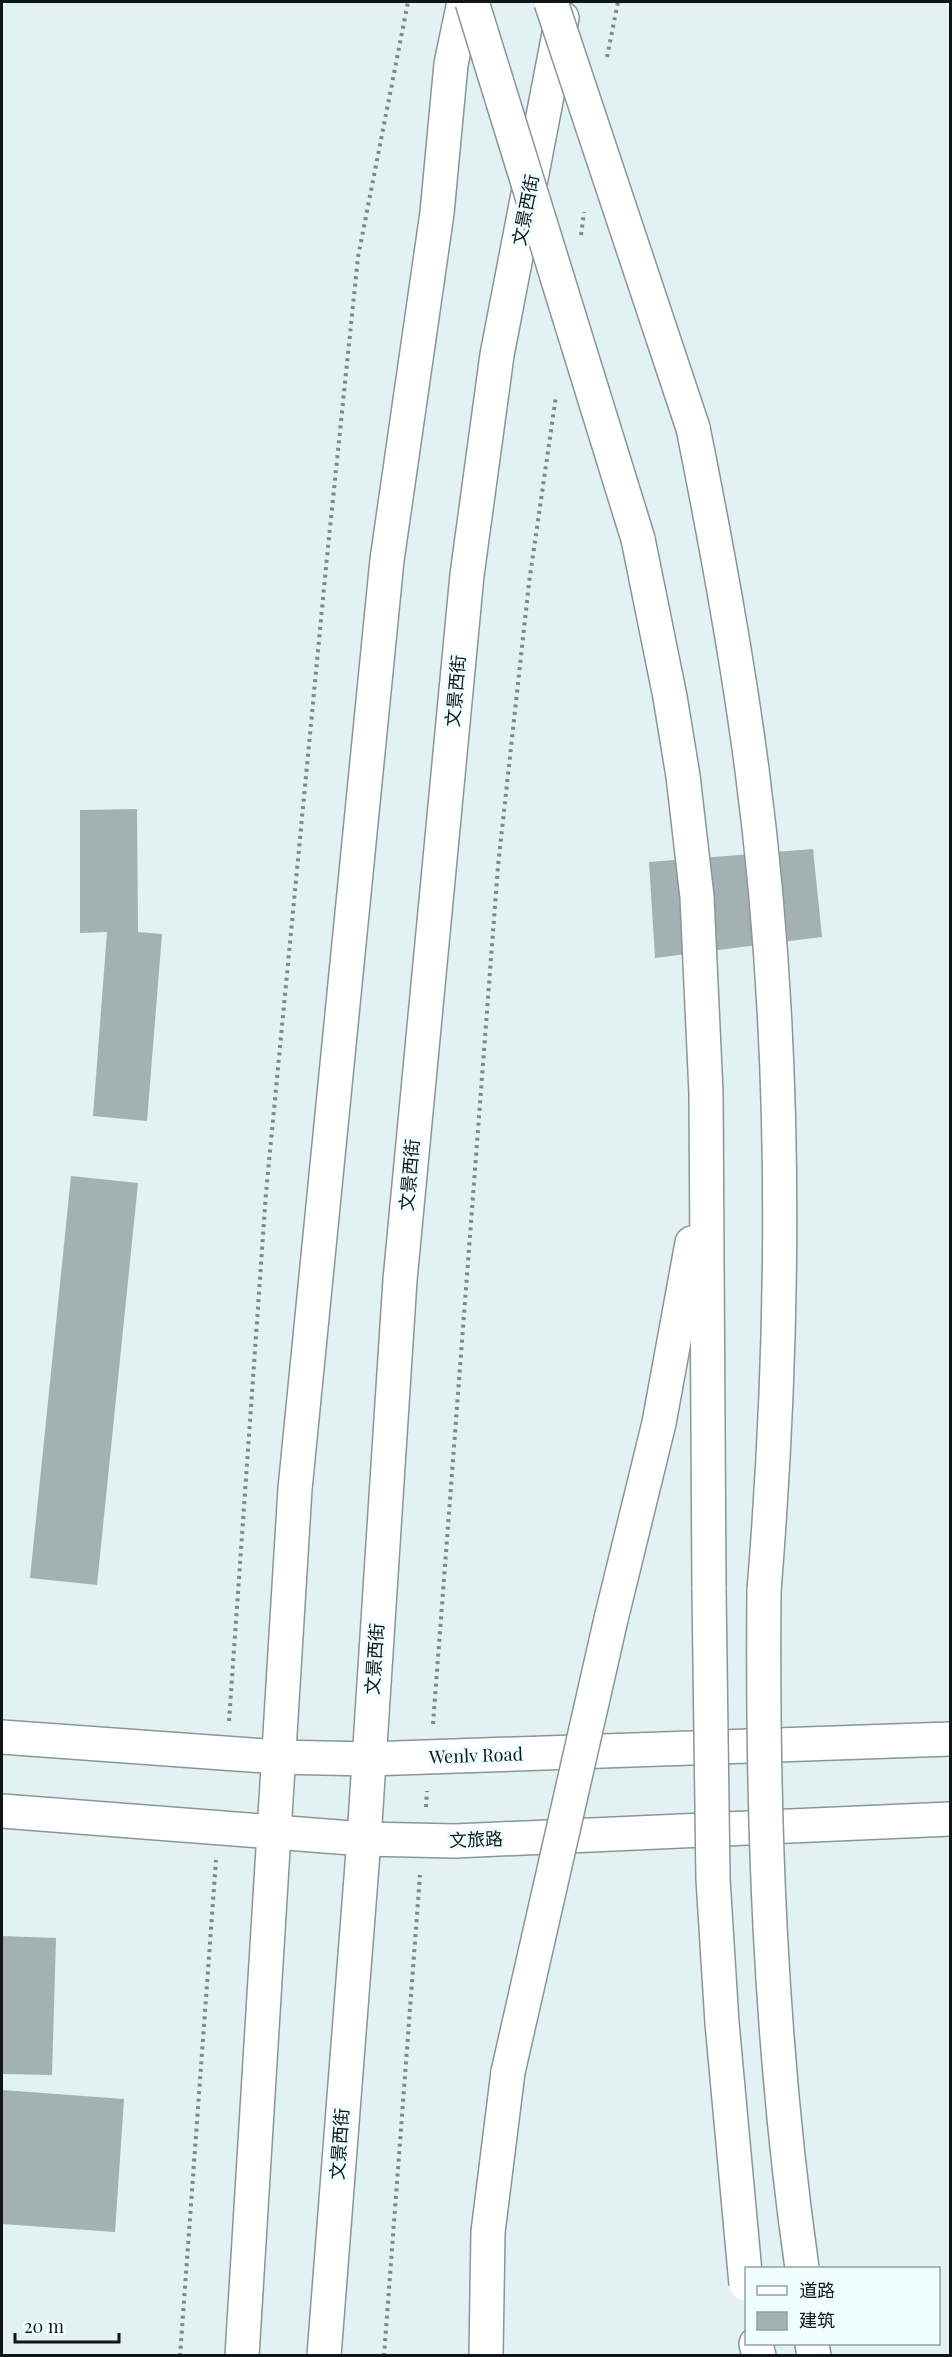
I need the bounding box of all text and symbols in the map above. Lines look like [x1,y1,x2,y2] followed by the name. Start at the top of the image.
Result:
[506,172,544,247] street label: 文景西街
[440,654,470,728] street label: 文景西街
[394,1138,424,1212] street label: 文景西街
[360,1622,388,1696] street label: 文景西街
[428,1741,524,1769] street label: Wenlv Road
[449,1826,503,1852] street label: 文旅路
[325,2107,353,2181] street label: 文景西街
[745,2267,940,2345] legend
[799,2278,835,2302] text: 道路
[15,2306,118,2344] scale bar
[799,2308,835,2332] text: 建筑
[24,2314,64,2338] text: 20 m

